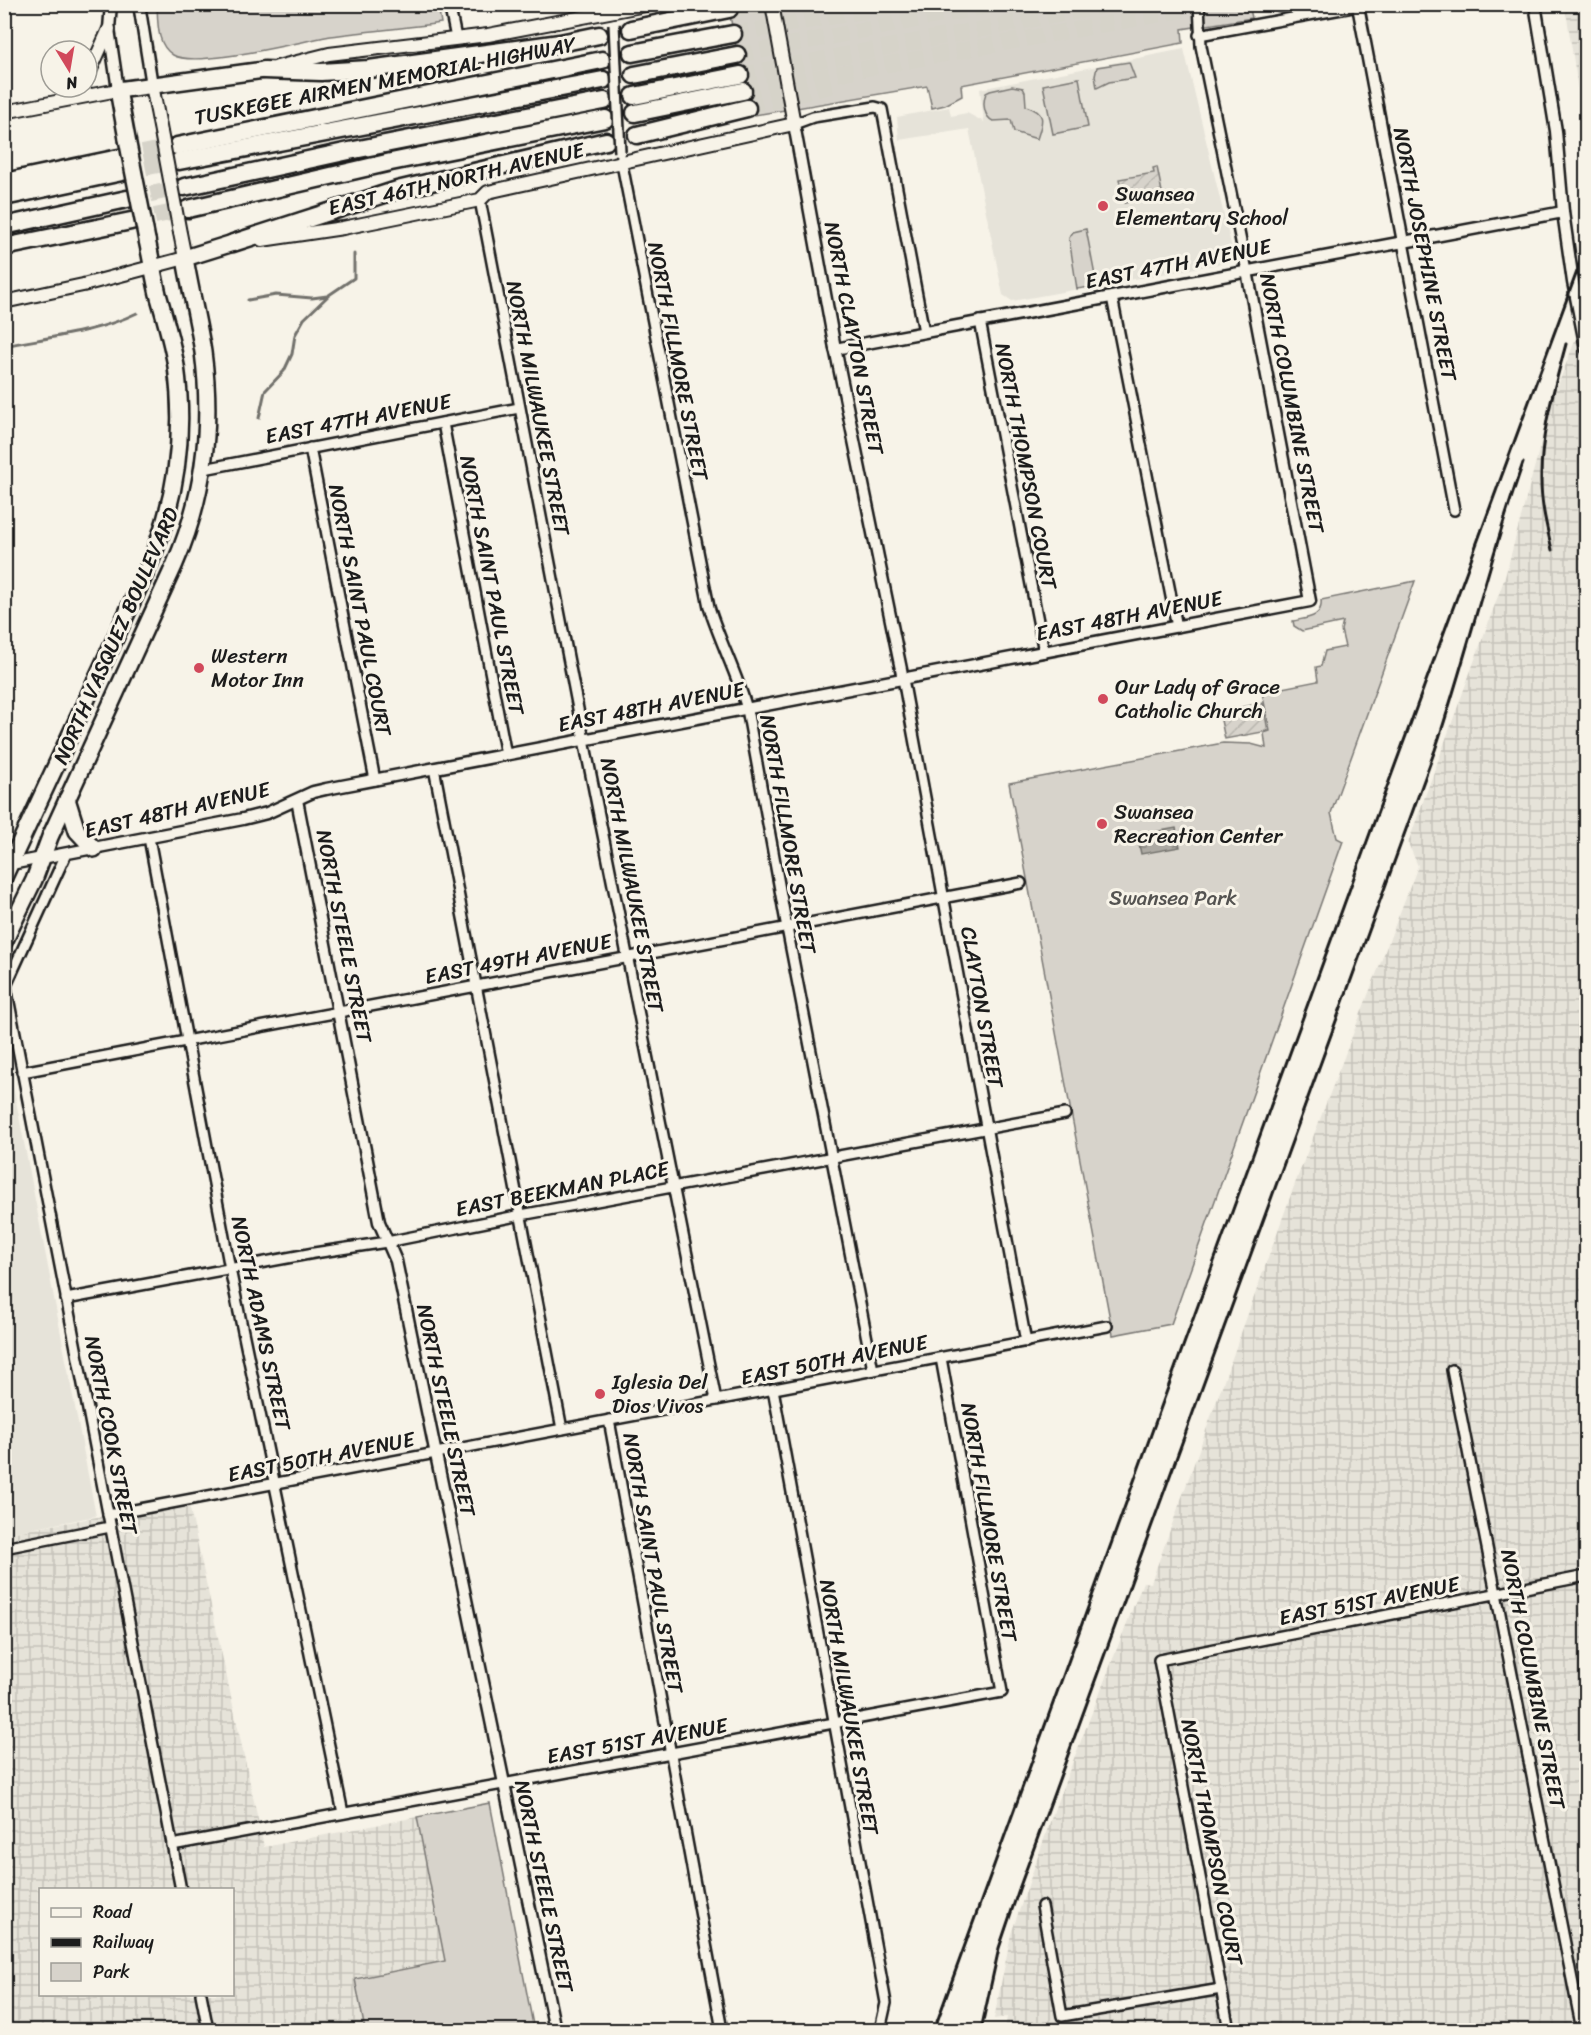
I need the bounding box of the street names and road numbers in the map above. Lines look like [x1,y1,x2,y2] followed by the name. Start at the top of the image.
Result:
[191,25,580,137] street label: TUSKEGEE AIRMEN MEMORIAL HIGHWAY
[1382,124,1468,385] street label: NORTH JOSEPHINE STREET
[324,131,589,227] street label: EAST 46TH NORTH AVENUE
[813,218,895,459] street label: NORTH CLAYTON STREET
[1082,227,1276,301] street label: EAST 47TH AVENUE
[636,239,720,485] street label: NORTH FILLMORE STREET
[1248,270,1336,538] street label: NORTH COLUMBINE STREET
[495,277,582,540] street label: NORTH MILWAUKEE STREET
[983,339,1069,594] street label: NORTH THOMPSON COURT
[262,382,456,456] street label: EAST 47TH AVENUE
[448,452,536,719] street label: NORTH SAINT PAUL STREET
[317,481,403,741] street label: NORTH SAINT PAUL COURT
[42,501,190,771] street label: NORTH VASQUEZ BOULEVARD
[1032,579,1227,653] street label: EAST 48TH AVENUE
[554,670,749,744] street label: EAST 48TH AVENUE
[748,712,828,958] street label: NORTH FILLMORE STREET
[589,754,676,1017] street label: NORTH MILWAUKEE STREET
[81,770,275,850] street label: EAST 48TH AVENUE
[305,826,384,1048] street label: NORTH STEELE STREET
[421,922,616,996] street label: EAST 49TH AVENUE
[949,923,1015,1092] street label: CLAYTON STREET
[452,1149,673,1228] street label: EAST BEEKMAN PLACE
[220,1212,303,1435] street label: NORTH ADAMS STREET
[405,1300,487,1521] street label: NORTH STEELE STREET
[737,1323,932,1397] street label: EAST 50TH AVENUE
[73,1332,149,1539] street label: NORTH COOK STREET
[949,1400,1029,1646] street label: NORTH FILLMORE STREET
[224,1420,419,1494] street label: EAST 50TH AVENUE
[611,1430,695,1697] street label: NORTH SAINT PAUL STREET
[1489,1546,1577,1814] street label: NORTH COLUMBINE STREET
[1276,1565,1464,1637] street label: EAST 51ST AVENUE
[808,1576,890,1839] street label: NORTH MILWAUKEE STREET
[544,1706,732,1776] street label: EAST 51ST AVENUE
[1169,1715,1255,1970] street label: NORTH THOMPSON COURT
[503,1776,585,1997] street label: NORTH STEELE STREET

